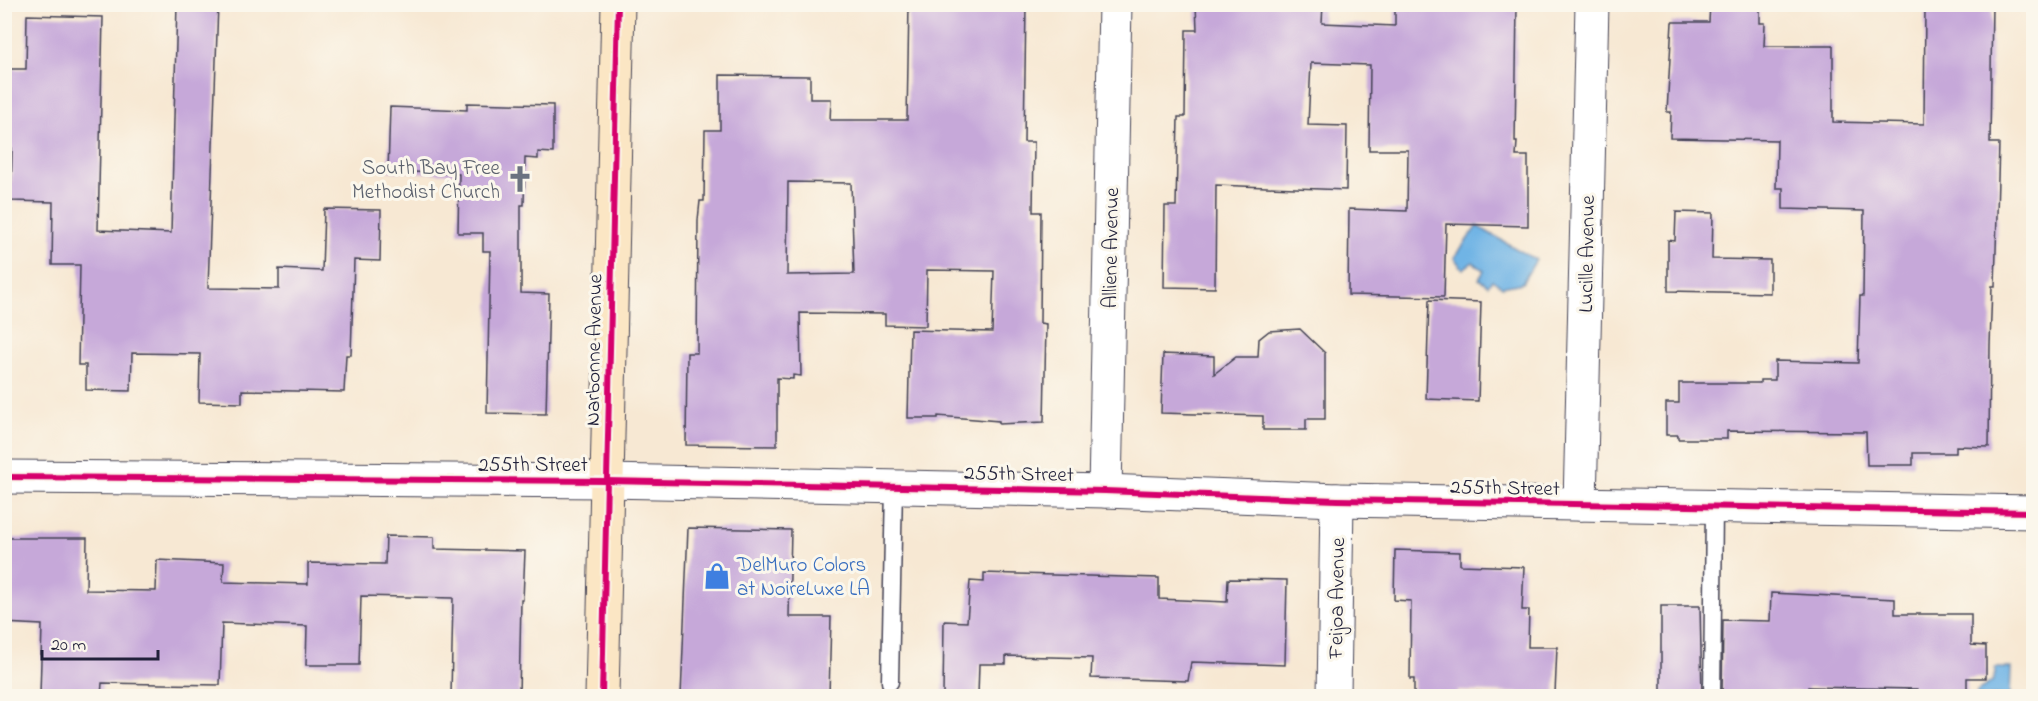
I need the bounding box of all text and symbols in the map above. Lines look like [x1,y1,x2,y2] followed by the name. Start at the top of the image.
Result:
[352,154,501,208] place label: South Bay Free Methodist Church
[505,164,535,194] church icon: South Bay Free Methodist Church
[1096,187,1128,309] street label: Alliene Avenue
[1572,195,1604,313] street label: Lucille Avenue
[579,273,611,426] street label: Narbonne Avenue
[478,451,588,481] street label: 255th Street
[964,459,1074,491] street label: 255th Street
[1450,473,1560,505] street label: 255th Street
[1322,537,1354,660] street label: Feijoa Avenue
[736,551,870,605] place label: DelMuro Colors at NoireLuxe LA
[702,561,732,591] shop icon: DelMuro Colors at NoireLuxe LA
[42,623,158,661] scale bar
[51,633,86,659] text: 20 m

